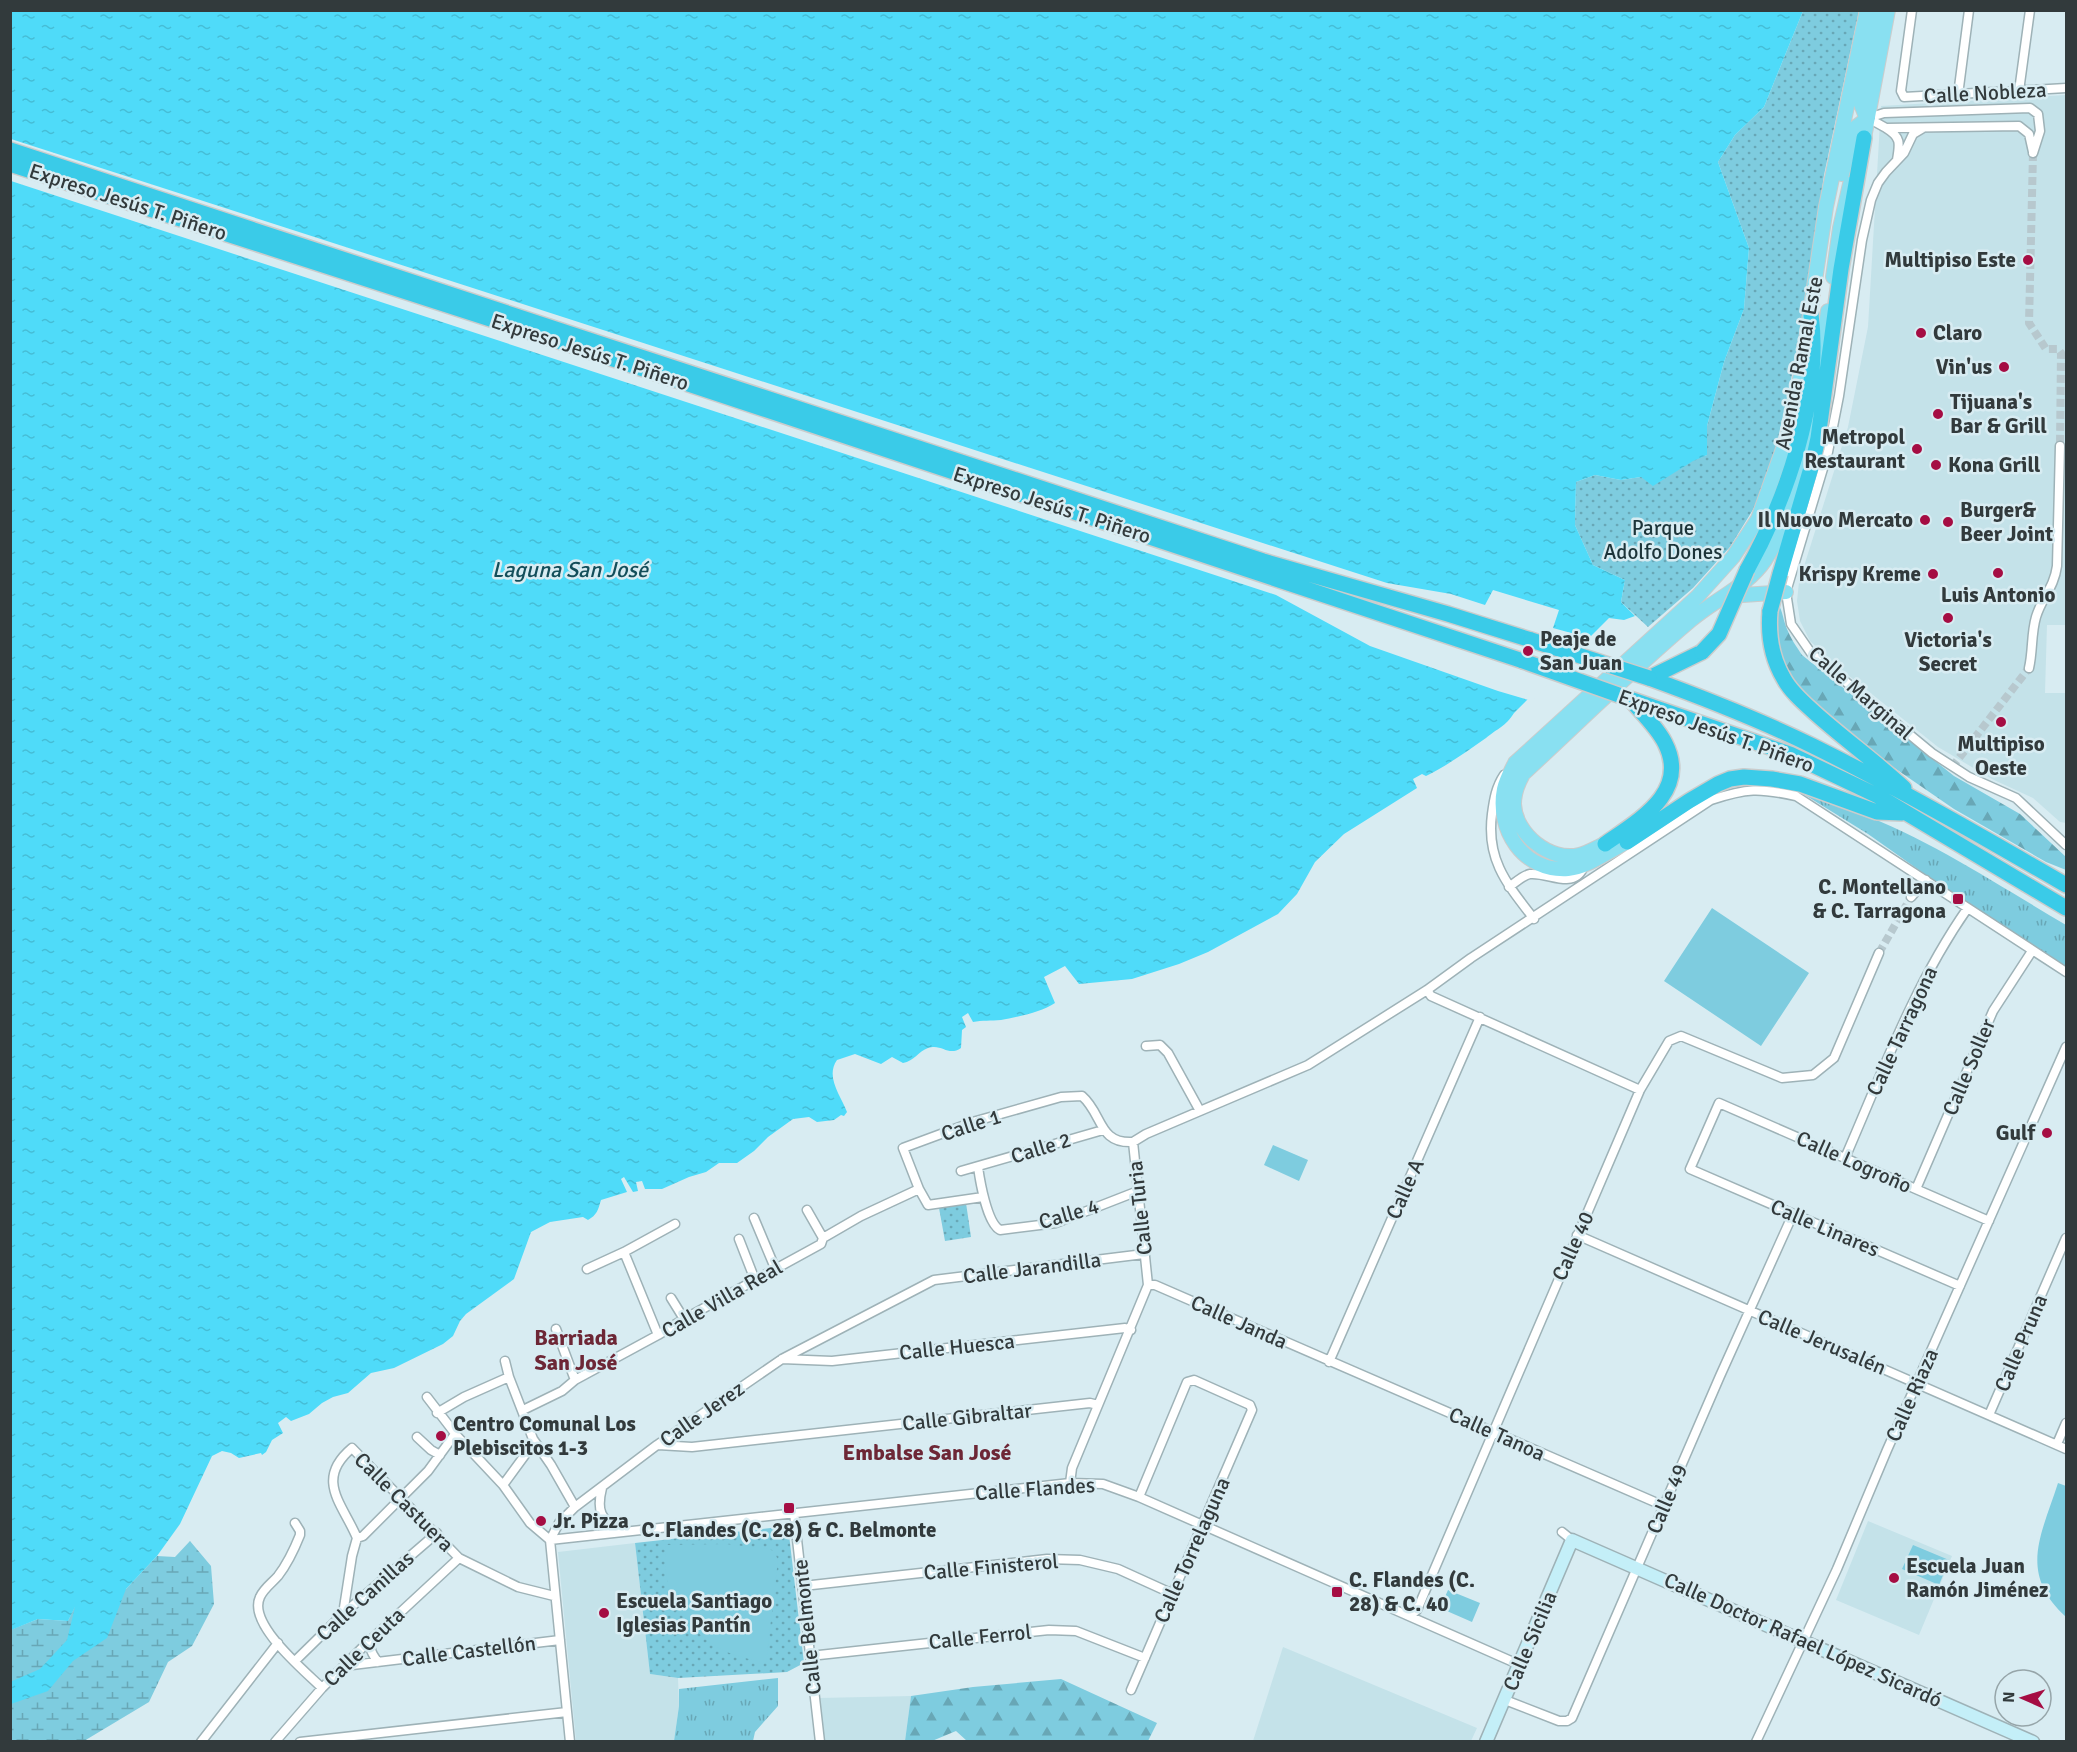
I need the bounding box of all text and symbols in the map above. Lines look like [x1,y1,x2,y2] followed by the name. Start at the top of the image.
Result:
[1923,77,2047,109] street label: Calle Nobleza
[26,158,230,246] street label: Expreso Jesús T. Piñero
[1885,247,2016,273] place label: Multipiso Este
[2021,253,2035,267] marker: Multipiso Este
[1769,274,1829,452] street label: Avenida Ramal Este
[488,308,692,396] street label: Expreso Jesús T. Piñero
[1933,320,1982,346] place label: Claro
[1914,326,1928,340] marker: Claro
[1936,354,1992,380] place label: Vin'us
[1997,360,2011,374] marker: Vin'us
[1950,389,2047,439] place label: Tijuana's Bar & Grill
[1931,407,1945,421] marker: Tijuana's Bar & Grill
[1804,424,1905,474] place label: Metropol Restaurant
[1910,442,1924,456] marker: Metropol Restaurant
[1948,452,2041,478] place label: Kona Grill
[1929,458,1943,472] marker: Kona Grill
[950,461,1154,549] street label: Expreso Jesús T. Piñero
[1960,497,2053,547] place label: Burger& Beer Joint
[1758,507,1913,533] place label: Il Nuovo Mercato
[1918,513,1932,527] marker: Il Nuovo Mercato
[1604,515,1722,565] park label: Parque Adolfo Dones
[1941,515,1955,529] marker: Burger& Beer Joint
[492,556,650,583] water label: Laguna San José
[1798,561,1921,587] place label: Krispy Kreme
[1991,566,2005,580] marker: Luis Antonio
[1926,567,1940,581] marker: Krispy Kreme
[1941,582,2055,608] place label: Luis Antonio
[1941,611,1955,625] marker: Victoria's Secret
[1540,626,1622,676] place label: Peaje de San Juan
[1904,627,1992,677] place label: Victoria's Secret
[1803,640,1919,746] street label: Calle Marginal
[1521,644,1535,658] marker: Peaje de San Juan
[1615,684,1817,778] street label: Expreso Jesús T. Piñero
[1994,715,2008,729] marker: Multipiso Oeste
[1957,731,2045,781] place label: Multipiso Oeste
[1813,874,1946,924] place label: C. Montellano & C. Tarragona
[1951,892,1965,906] marker: C. Montellano & C. Tarragona
[1861,962,1943,1100] street label: Calle Tarragona
[1937,1014,2001,1119] street label: Calle Soller
[938,1103,1004,1147] street label: Calle 1
[1996,1120,2036,1146] place label: Gulf
[1792,1125,1916,1199] street label: Calle Logroño
[2040,1126,2054,1140] marker: Gulf
[1008,1127,1074,1169] street label: Calle 2
[1380,1155,1430,1223] street label: Calle A
[1122,1160,1158,1256] street label: Calle Turia
[1036,1193,1102,1235] street label: Calle 4
[1767,1193,1883,1263] street label: Calle Linares
[1546,1207,1600,1285] street label: Calle 40
[961,1247,1103,1289] street label: Calle Jarandilla
[657,1254,787,1344] street label: Calle Villa Real
[1187,1289,1291,1355] street label: Calle Janda
[1989,1290,2053,1396] street label: Calle Pruna
[1754,1303,1890,1381] street label: Calle Jerusalén
[534,1324,618,1376] district label: Barriada San José
[898,1328,1016,1366] street label: Calle Huesca
[1880,1344,1944,1446] street label: Calle Riaza
[655,1375,749,1453] street label: Calle Jerez
[901,1397,1033,1437] street label: Calle Gibraltar
[1445,1401,1549,1467] street label: Calle Tanoa
[453,1411,636,1461] place label: Centro Comunal Los Plebiscitos 1-3
[434,1429,448,1443] marker: Centro Comunal Los Plebiscitos 1-3
[843,1439,1011,1466] district label: Embalse San José
[349,1447,459,1557] street label: Calle Castuera
[1641,1460,1693,1538] street label: Calle 49
[974,1472,1096,1506] street label: Calle Flandes
[1148,1473,1236,1627] street label: Calle Torrelaguna
[782,1501,796,1515] marker: C. Flandes (C. 28) & C. Belmonte
[553,1508,629,1534] place label: Jr. Pizza
[534,1514,548,1528] marker: Jr. Pizza
[642,1517,936,1543] place label: C. Flandes (C. 28) & C. Belmonte
[311,1545,419,1647] street label: Calle Canillas
[922,1548,1060,1586] street label: Calle Finisterol
[1906,1553,2049,1603] place label: Escuela Juan Ramón Jiménez
[787,1558,827,1696] street label: Calle Belmonte
[1349,1567,1475,1617] place label: C. Flandes (C. 28) & C. 40
[1660,1567,1946,1713] street label: Calle Doctor Rafael López Sicardó
[1887,1571,1901,1585] marker: Escuela Juan Ramón Jiménez
[1330,1585,1344,1599] marker: C. Flandes (C. 28) & C. 40
[1497,1587,1563,1695] street label: Calle Sicilia
[616,1588,772,1638] place label: Escuela Santiago Iglesias Pantín
[318,1602,410,1692] street label: Calle Ceuta
[597,1606,611,1620] marker: Escuela Santiago Iglesias Pantín
[927,1619,1033,1655] street label: Calle Ferrol
[401,1630,537,1672] street label: Calle Castellón
[1993,1668,2053,1728] north arrow
[1999,1691,2019,1703] text: N

